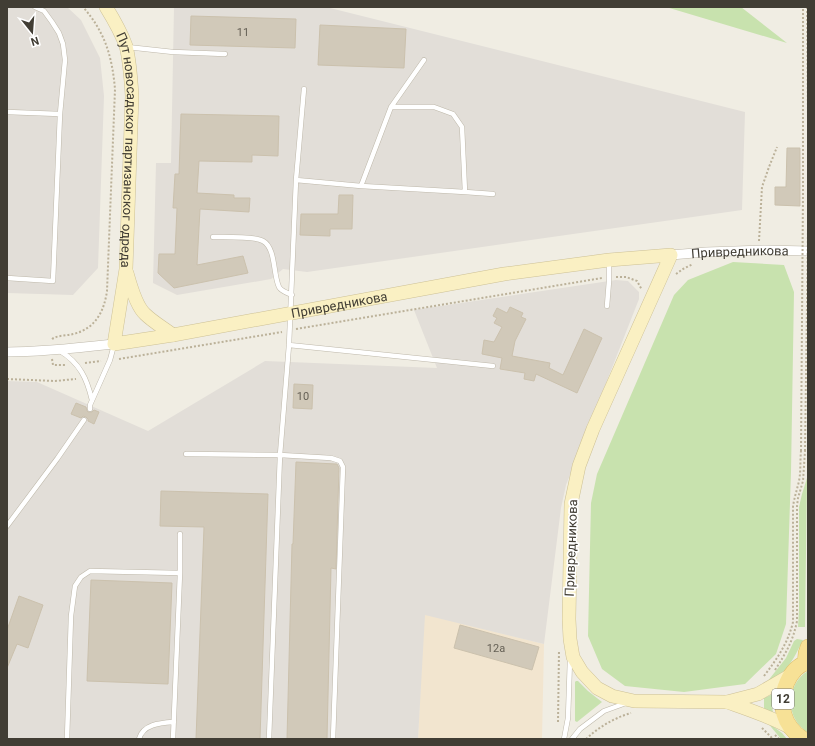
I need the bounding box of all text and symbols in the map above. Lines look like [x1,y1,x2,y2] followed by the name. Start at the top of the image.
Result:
[12,12,52,52] north arrow
[237,26,249,39] house number: 11
[114,30,140,268] street label: Пут новосадског партизанског одреда
[29,34,40,49] text: N
[691,242,789,261] street label: Привредникова
[290,288,388,321] street label: Привредникова
[297,390,309,403] house number: 10
[562,499,580,597] street label: Привредникова
[487,642,505,655] house number: 12a
[772,689,794,709] road number: 12

